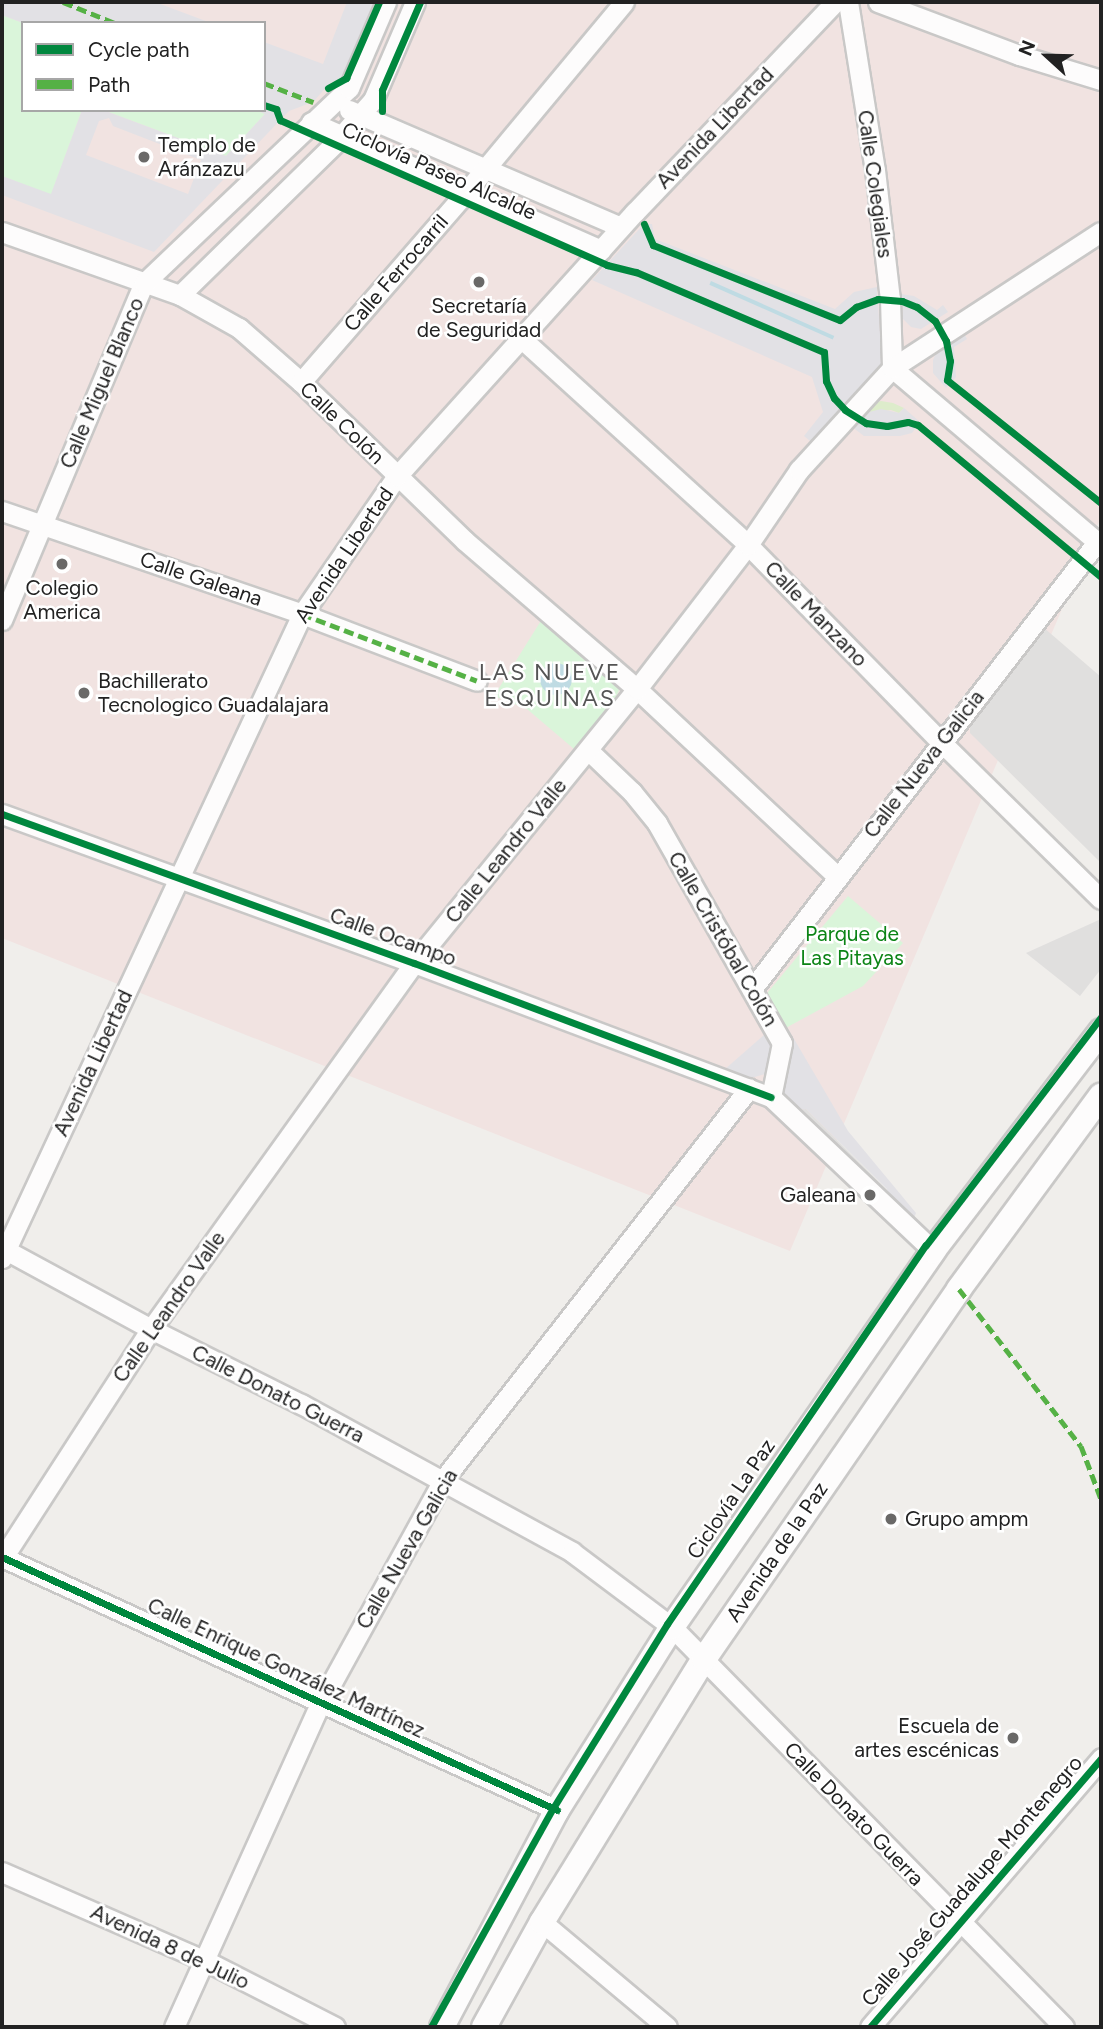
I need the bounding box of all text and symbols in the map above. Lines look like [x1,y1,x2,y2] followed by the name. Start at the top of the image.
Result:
[21,21,266,112] legend
[1012,21,1082,91] north arrow
[88,37,189,62] text: Cycle path
[1014,37,1040,59] text: N
[651,62,779,194] street label: Avenida Libertad
[88,72,130,97] text: Path
[852,109,898,259] street label: Calle Colegiales
[338,117,540,225] street label: Ciclovía Paseo Alcalde
[158,132,256,182] place label: Templo de Aránzazu
[136,149,152,165] marker: Templo de Aránzazu
[338,209,454,337] street label: Calle Ferrocarril
[471,274,487,290] marker: Secretaría de Seguridad
[417,293,541,343] place label: Secretaría de Seguridad
[55,294,149,472] street label: Calle Miguel Blanco
[295,377,389,469] street label: Calle Colón
[289,482,399,628] street label: Avenida Libertad
[137,546,265,612] street label: Calle Galeana
[54,556,70,572] marker: Colegio America
[759,556,873,672] street label: Calle Manzano
[23,575,101,625] place label: Colegio America
[480,658,620,712] district label: LAS NUEVE ESQUINAS
[98,668,329,718] place label: Bachillerato Tecnologico Guadalajara
[76,685,92,701] marker: Bachillerato Tecnologico Guadalajara
[858,685,990,843] street label: Calle Nueva Galicia
[440,774,572,928] street label: Calle Leandro Valle
[663,847,783,1031] street label: Calle Cristóbal Colón
[326,902,460,972] street label: Calle Ocampo
[800,921,904,971] park label: Parque de Las Pitayas
[48,986,138,1140] street label: Avenida Libertad
[780,1182,856,1208] place label: Galeana
[862,1187,878,1203] marker: Galeana
[107,1227,231,1387] street label: Calle Leandro Valle
[188,1340,368,1448] street label: Calle Donato Guerra
[682,1434,780,1564] street label: Ciclovía La Paz
[351,1465,463,1633] street label: Calle Nueva Galicia
[721,1477,833,1627] street label: Avenida de la Paz
[905,1506,1028,1532] place label: Grupo ampm
[883,1511,899,1527] marker: Grupo ampm
[144,1593,428,1743] street label: Calle Enrique González Martínez
[854,1713,999,1763] place label: Escuela de artes escénicas
[1005,1730,1021,1746] marker: Escuela de artes escénicas
[779,1737,929,1891] street label: Calle Donato Guerra
[856,1751,1088,2011] street label: Calle José Guadalupe Montenegro
[87,1899,253,1995] street label: Avenida 8 de Julio

